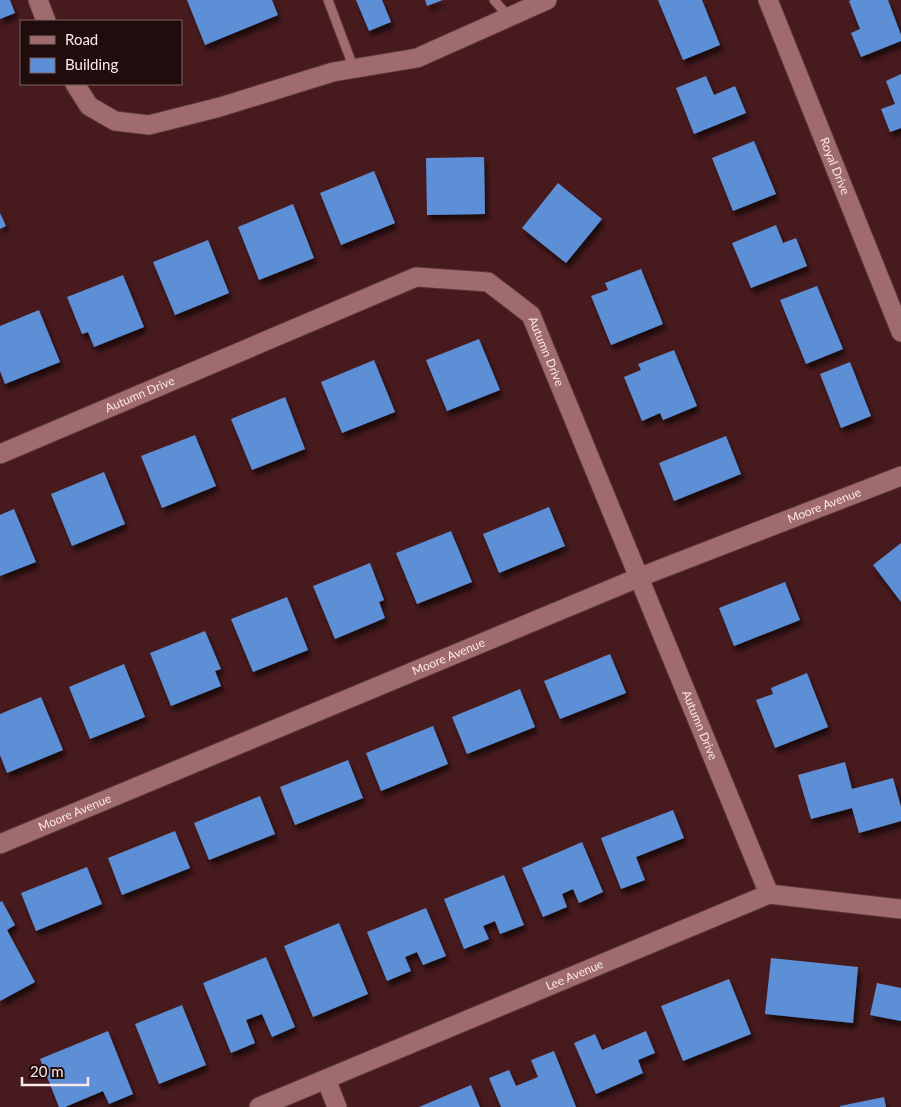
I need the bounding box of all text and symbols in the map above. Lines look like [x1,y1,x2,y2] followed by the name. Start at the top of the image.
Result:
[20,20,182,85] legend
[65,30,98,48] text: Road
[65,55,118,73] text: Building
[817,135,853,197] street label: Royal Drive
[525,314,567,388] street label: Autumn Drive
[103,373,177,415] street label: Autumn Drive
[785,484,863,526] street label: Moore Avenue
[410,635,487,678] street label: Moore Avenue
[679,688,721,762] street label: Autumn Drive
[36,791,113,834] street label: Moore Avenue
[543,956,605,993] street label: Lee Avenue
[22,1054,89,1086] scale bar
[30,1062,64,1080] text: 20 m

